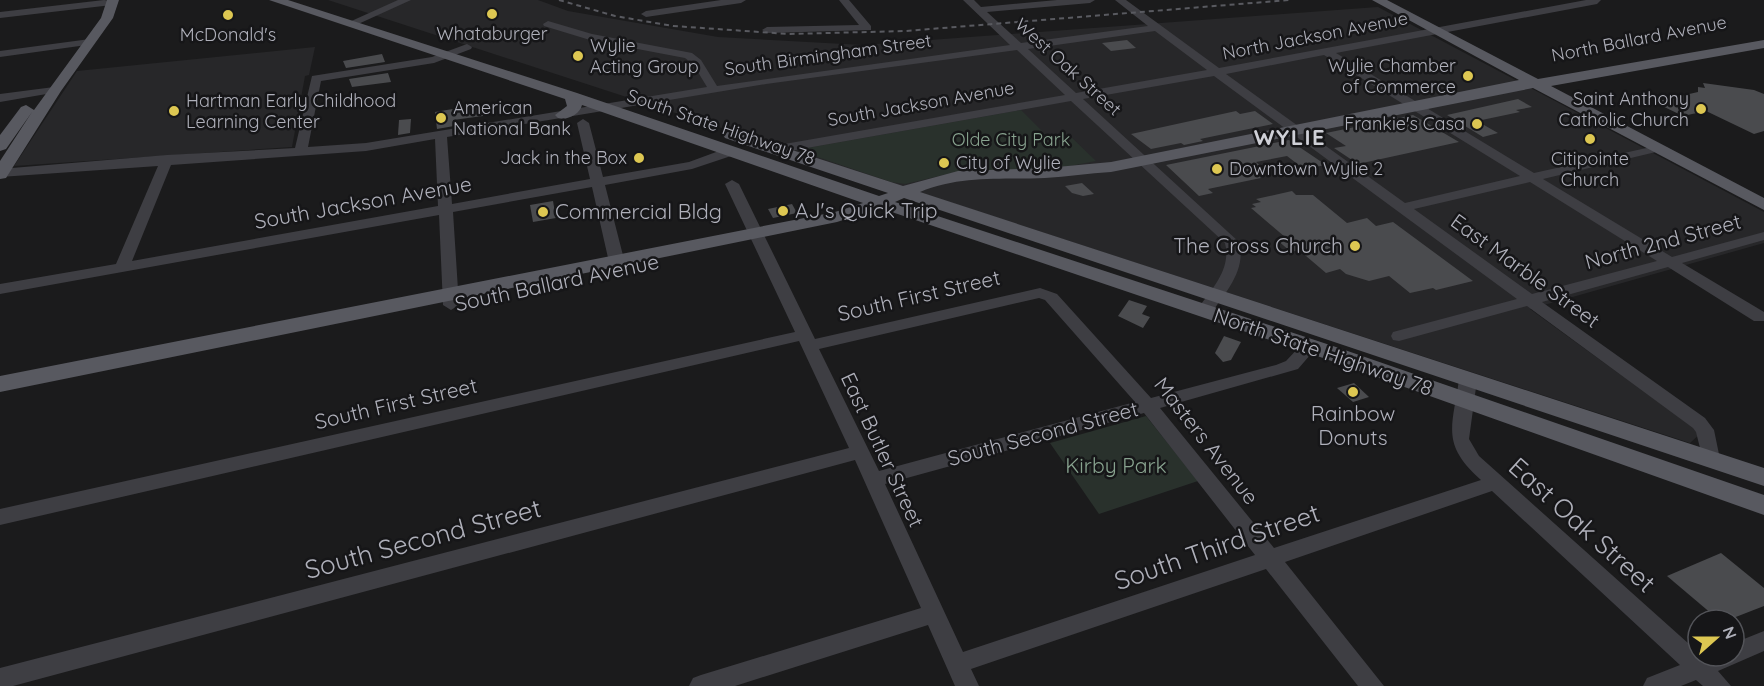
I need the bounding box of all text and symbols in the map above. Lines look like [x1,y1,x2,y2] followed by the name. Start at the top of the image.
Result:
[1220,6,1410,65] street label: North Jackson Avenue
[485,7,499,21] marker: Whataburger
[221,8,235,22] marker: McDonald's
[1549,10,1728,67] street label: North Ballard Avenue
[1010,13,1126,120] street label: West Oak Street
[436,22,548,45] place label: Whataburger
[180,23,276,46] place label: McDonald's
[723,29,933,80] street label: South Birmingham Street
[590,34,699,78] place label: Wylie Acting Group
[571,49,585,63] marker: Wylie Acting Group
[1328,54,1456,98] place label: Wylie Chamber of Commerce
[1461,69,1475,83] marker: Wylie Chamber of Commerce
[826,76,1016,131] street label: South Jackson Avenue
[624,83,818,170] street label: South State Highway 78
[1559,87,1689,131] place label: Saint Anthony Catholic Church
[186,89,396,133] place label: Hartman Early Childhood Learning Center
[453,96,571,140] place label: American National Bank
[1694,102,1708,116] marker: Saint Anthony Catholic Church
[167,104,181,118] marker: Hartman Early Childhood Learning Center
[434,111,448,125] marker: American National Bank
[1344,112,1465,135] place label: Frankie's Casa
[1470,117,1484,131] marker: Frankie's Casa
[1254,123,1326,151] district label: WYLIE
[952,128,1070,151] park label: Olde City Park
[1583,132,1597,146] marker: Citipointe Church
[500,146,627,169] place label: Jack in the Box
[1551,147,1629,191] place label: Citipointe Church
[632,151,646,165] marker: Jack in the Box
[956,151,1061,174] place label: City of Wylie
[937,156,951,170] marker: City of Wylie
[1229,157,1383,180] place label: Downtown Wylie 2
[1210,162,1224,176] marker: Downtown Wylie 2
[252,170,474,234] street label: South Jackson Avenue
[795,197,938,223] place label: AJ's Quick Trip
[555,198,722,224] place label: Commercial Bldg
[776,204,790,218] marker: AJ's Quick Trip
[536,205,550,219] marker: Commercial Bldg
[1446,207,1605,333] street label: East Marble Street
[1582,208,1744,274] street label: North 2nd Street
[1173,232,1343,258] place label: The Cross Church
[1348,239,1362,253] marker: The Cross Church
[452,248,661,316] street label: South Ballard Avenue
[835,264,1002,326] street label: South First Street
[1210,301,1436,401] street label: North State Highway 78
[836,368,930,531] street label: East Butler Street
[312,372,479,434] street label: South First Street
[1149,372,1265,509] street label: Masters Avenue
[1346,385,1360,399] marker: Rainbow Donuts
[945,395,1141,471] street label: South Second Street
[1311,400,1396,450] place label: Rainbow Donuts
[1502,450,1663,599] street label: East Oak Street
[1065,452,1167,478] park label: Kirby Park
[301,491,545,586] street label: South Second Street
[1110,496,1324,597] street label: South Third Street
[1686,608,1746,668] north arrow
[1719,624,1741,642] text: N

